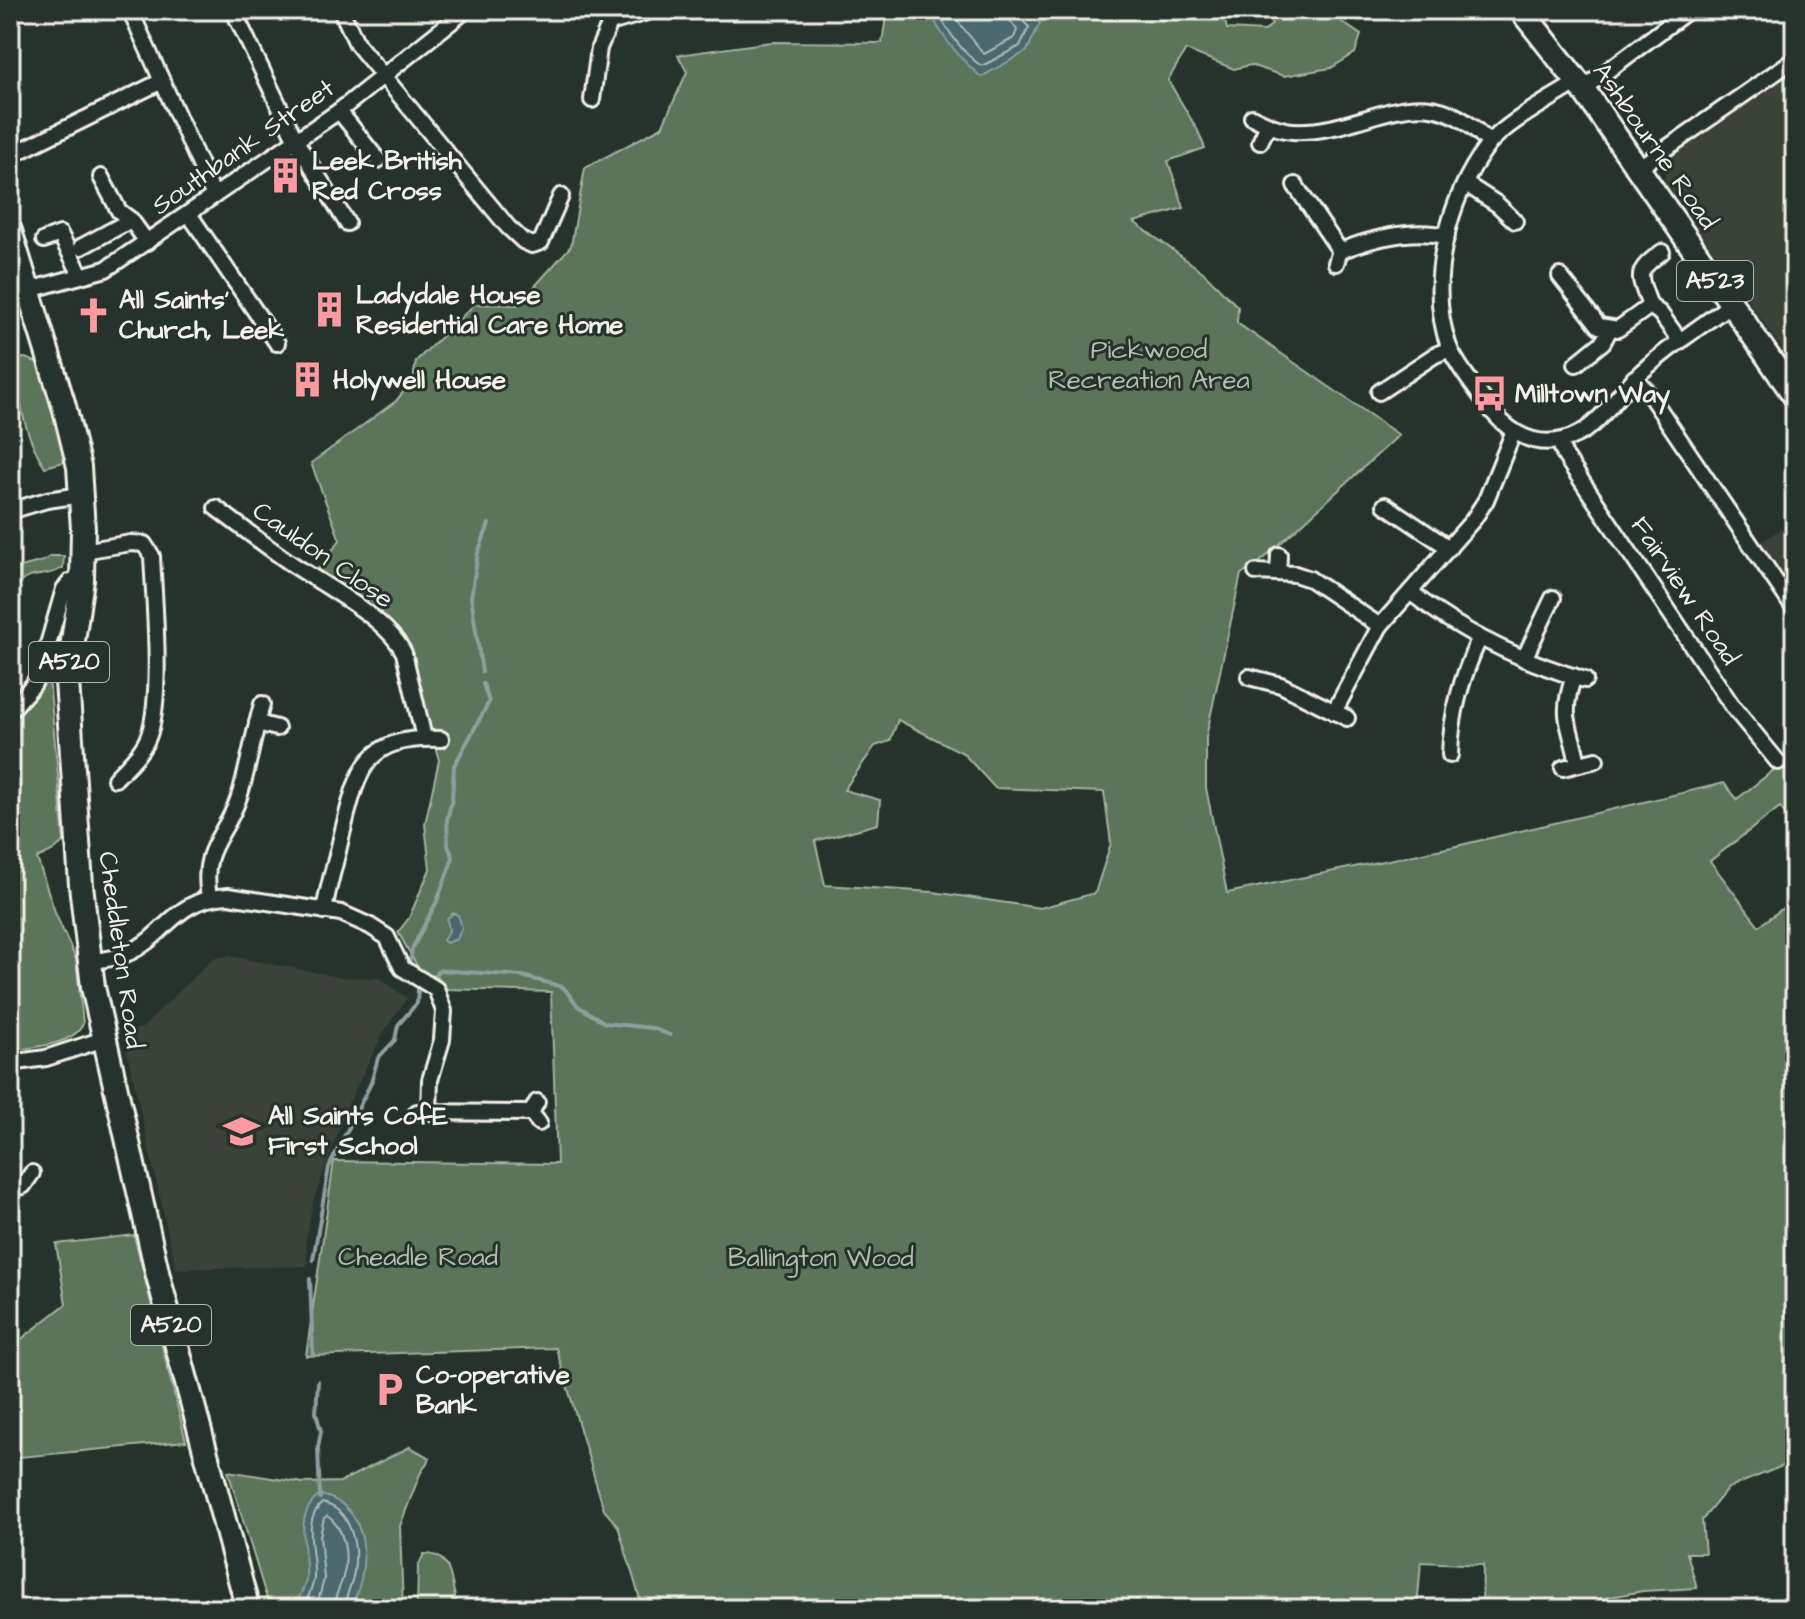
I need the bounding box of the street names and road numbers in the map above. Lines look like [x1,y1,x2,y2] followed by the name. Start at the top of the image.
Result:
[1584,55,1726,237] street label: Ashbourne Road
[144,70,342,224] street label: Southbank Street
[1677,261,1753,301] road number: A523
[245,493,401,617] street label: Cauldon Close
[1622,510,1748,672] street label: Fairview Road
[29,642,109,682] road number: A520
[89,849,153,1051] street label: Cheddleton Road
[131,1305,211,1345] road number: A520

